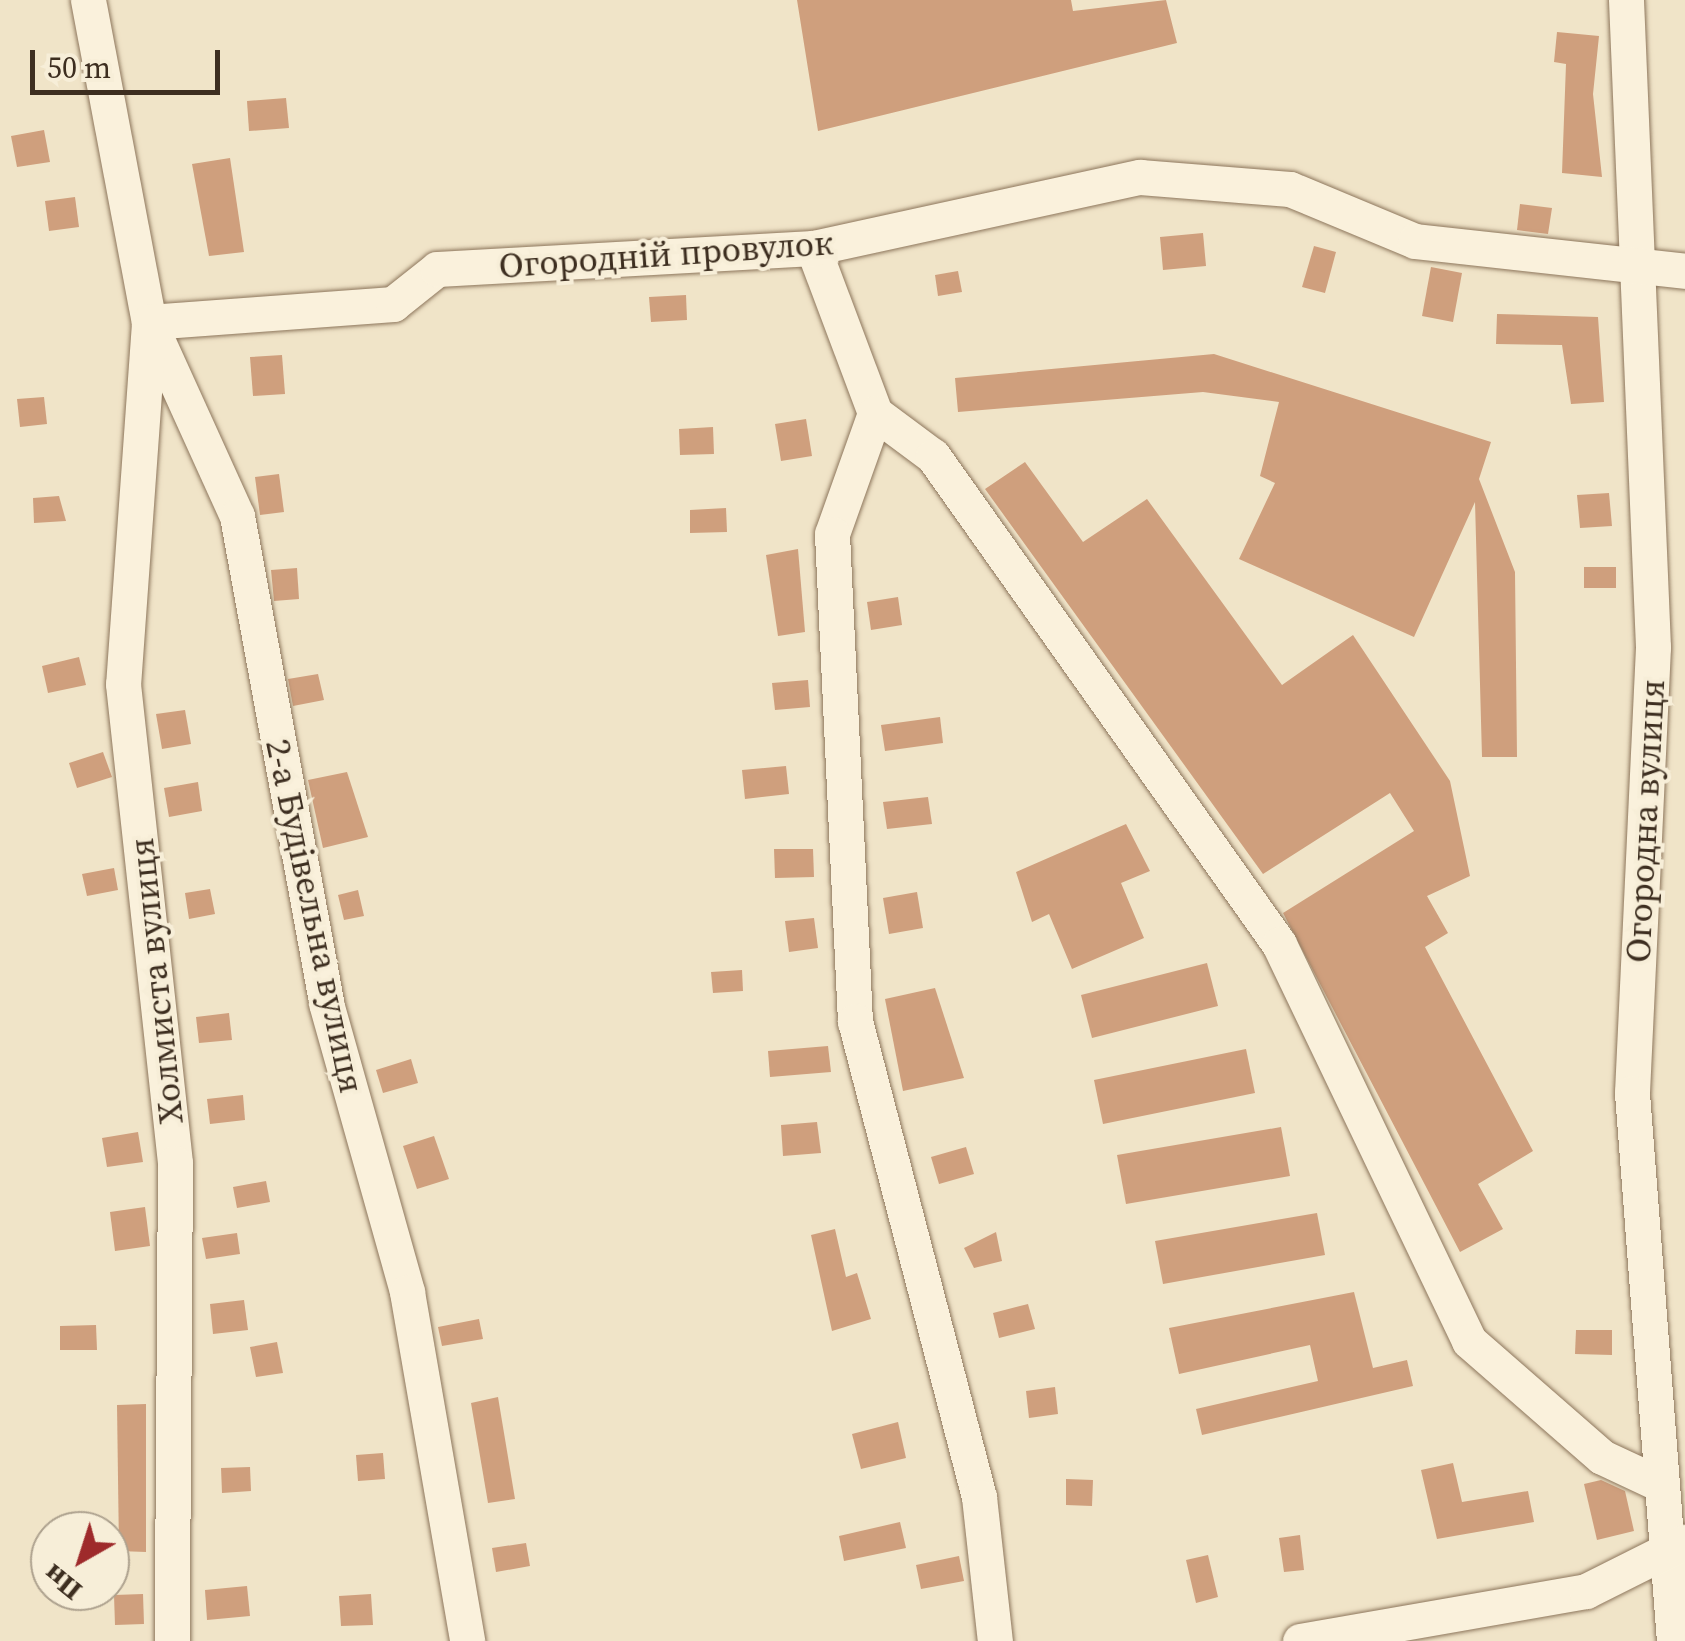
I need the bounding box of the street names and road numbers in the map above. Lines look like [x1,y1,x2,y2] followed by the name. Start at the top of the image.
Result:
[497,221,835,287] street label: Огородній провулок
[1617,678,1673,964] street label: Огородна вулиця
[257,735,373,1097] street label: 2-а Будівельна вулиця
[120,836,192,1126] street label: Холмиста вулиця

